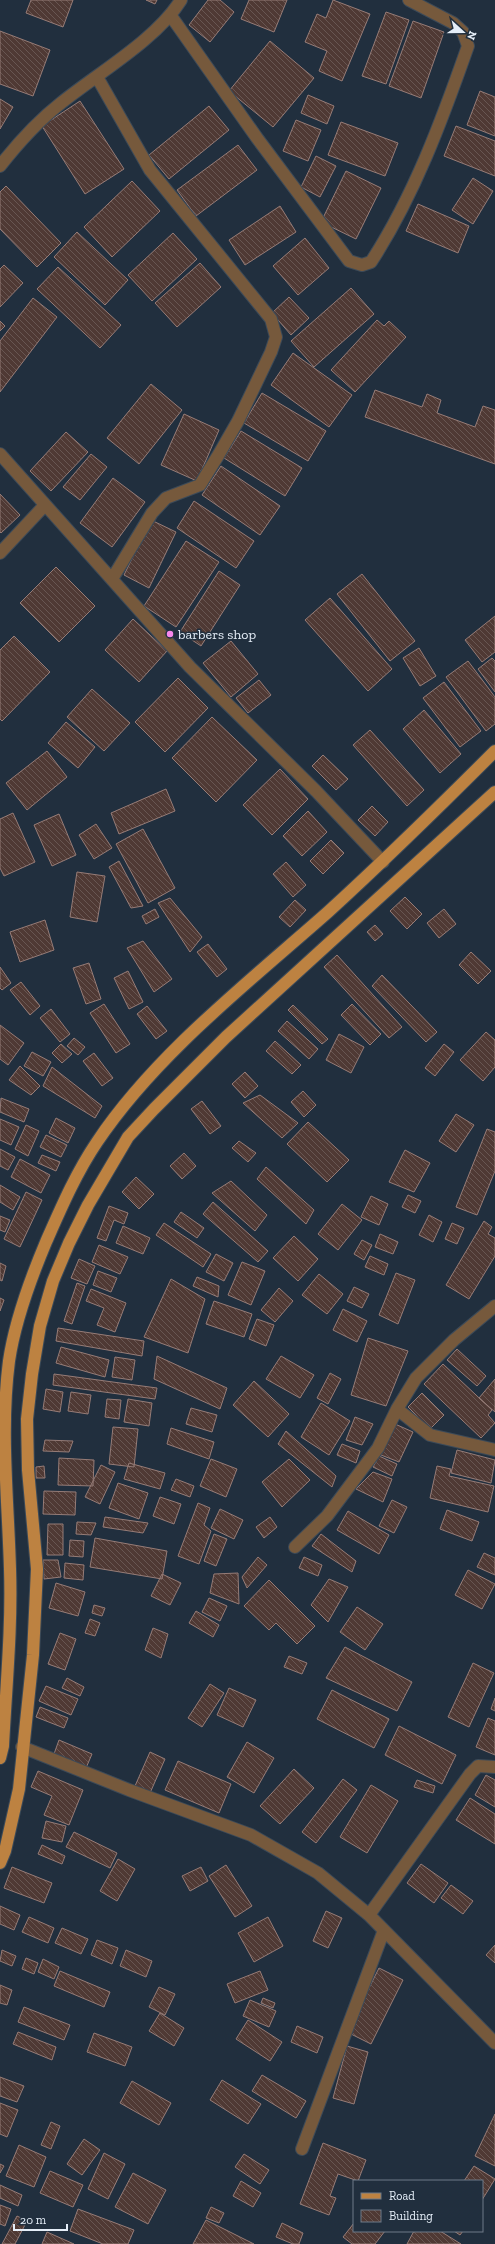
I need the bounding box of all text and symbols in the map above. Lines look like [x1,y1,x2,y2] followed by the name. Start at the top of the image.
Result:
[443,12,483,52] north arrow
[464,29,479,42] text: N
[177,626,257,643] place label: barbers shop
[165,629,175,639] marker: barbers shop
[353,2180,483,2232] legend
[389,2189,415,2203] text: Road
[14,2206,67,2232] scale bar
[389,2209,433,2223] text: Building
[20,2213,47,2227] text: 20 m

